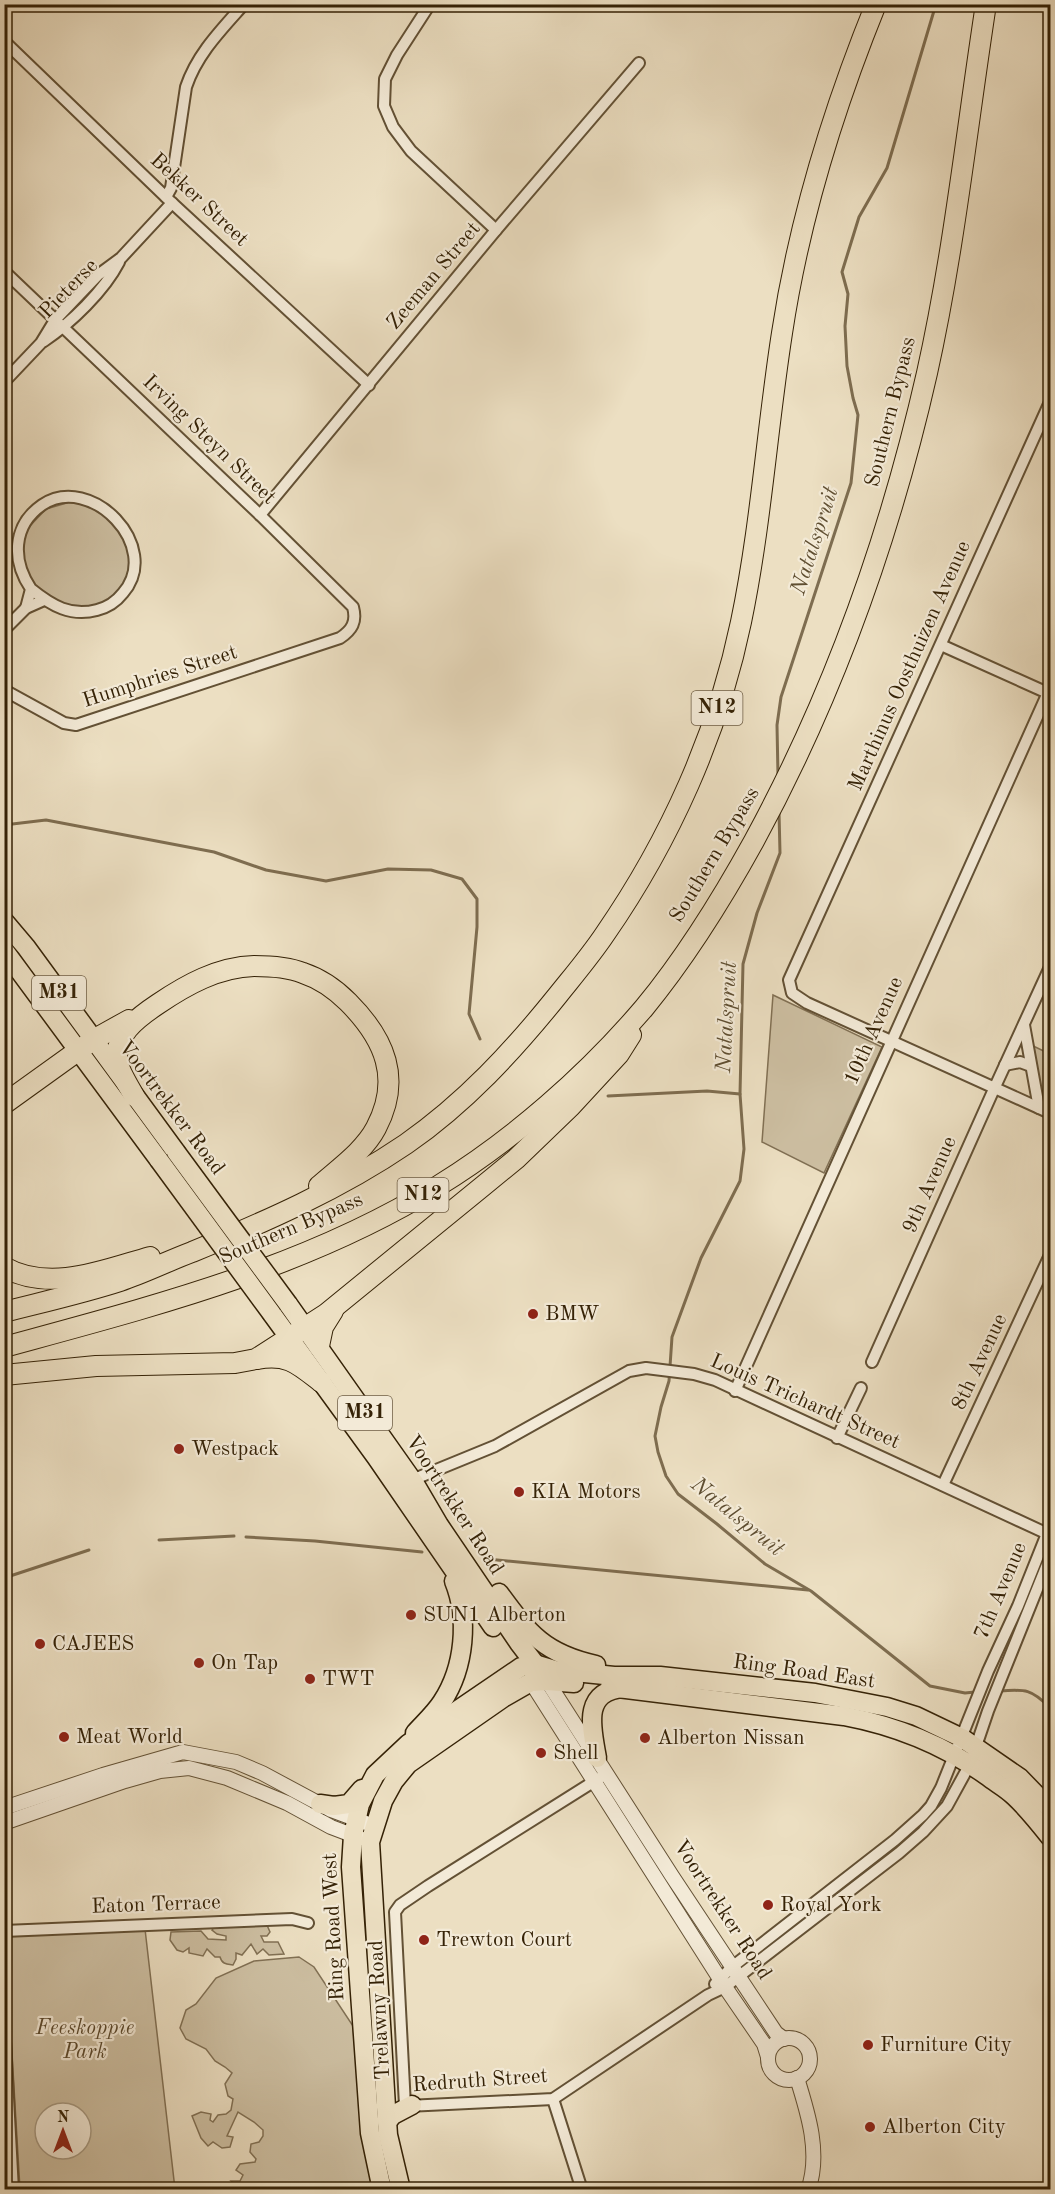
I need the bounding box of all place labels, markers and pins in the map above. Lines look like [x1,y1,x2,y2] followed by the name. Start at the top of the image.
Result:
[545,1304,600,1325] place label: BMW
[526,1307,540,1321] marker: BMW
[191,1439,279,1460] place label: Westpack
[172,1442,186,1456] marker: Westpack
[531,1482,641,1503] place label: KIA Motors
[512,1485,526,1499] marker: KIA Motors
[423,1605,566,1626] place label: SUN1 Alberton
[404,1608,418,1622] marker: SUN1 Alberton
[52,1634,134,1655] place label: CAJEES
[33,1637,47,1651] marker: CAJEES
[211,1653,278,1674] place label: On Tap
[192,1656,206,1670] marker: On Tap
[322,1669,374,1690] place label: TWT
[303,1672,317,1686] marker: TWT
[76,1727,183,1748] place label: Meat World
[657,1728,805,1749] place label: Alberton Nissan
[57,1730,71,1744] marker: Meat World
[638,1731,652,1745] marker: Alberton Nissan
[553,1743,599,1764] place label: Shell
[534,1746,548,1760] marker: Shell
[780,1895,882,1916] place label: Royal York
[761,1898,775,1912] marker: Royal York
[436,1930,572,1951] place label: Trewton Court
[417,1933,431,1947] marker: Trewton Court
[880,2035,1012,2056] place label: Furniture City
[861,2038,875,2052] marker: Furniture City
[882,2117,1006,2138] place label: Alberton City
[863,2120,877,2134] marker: Alberton City

